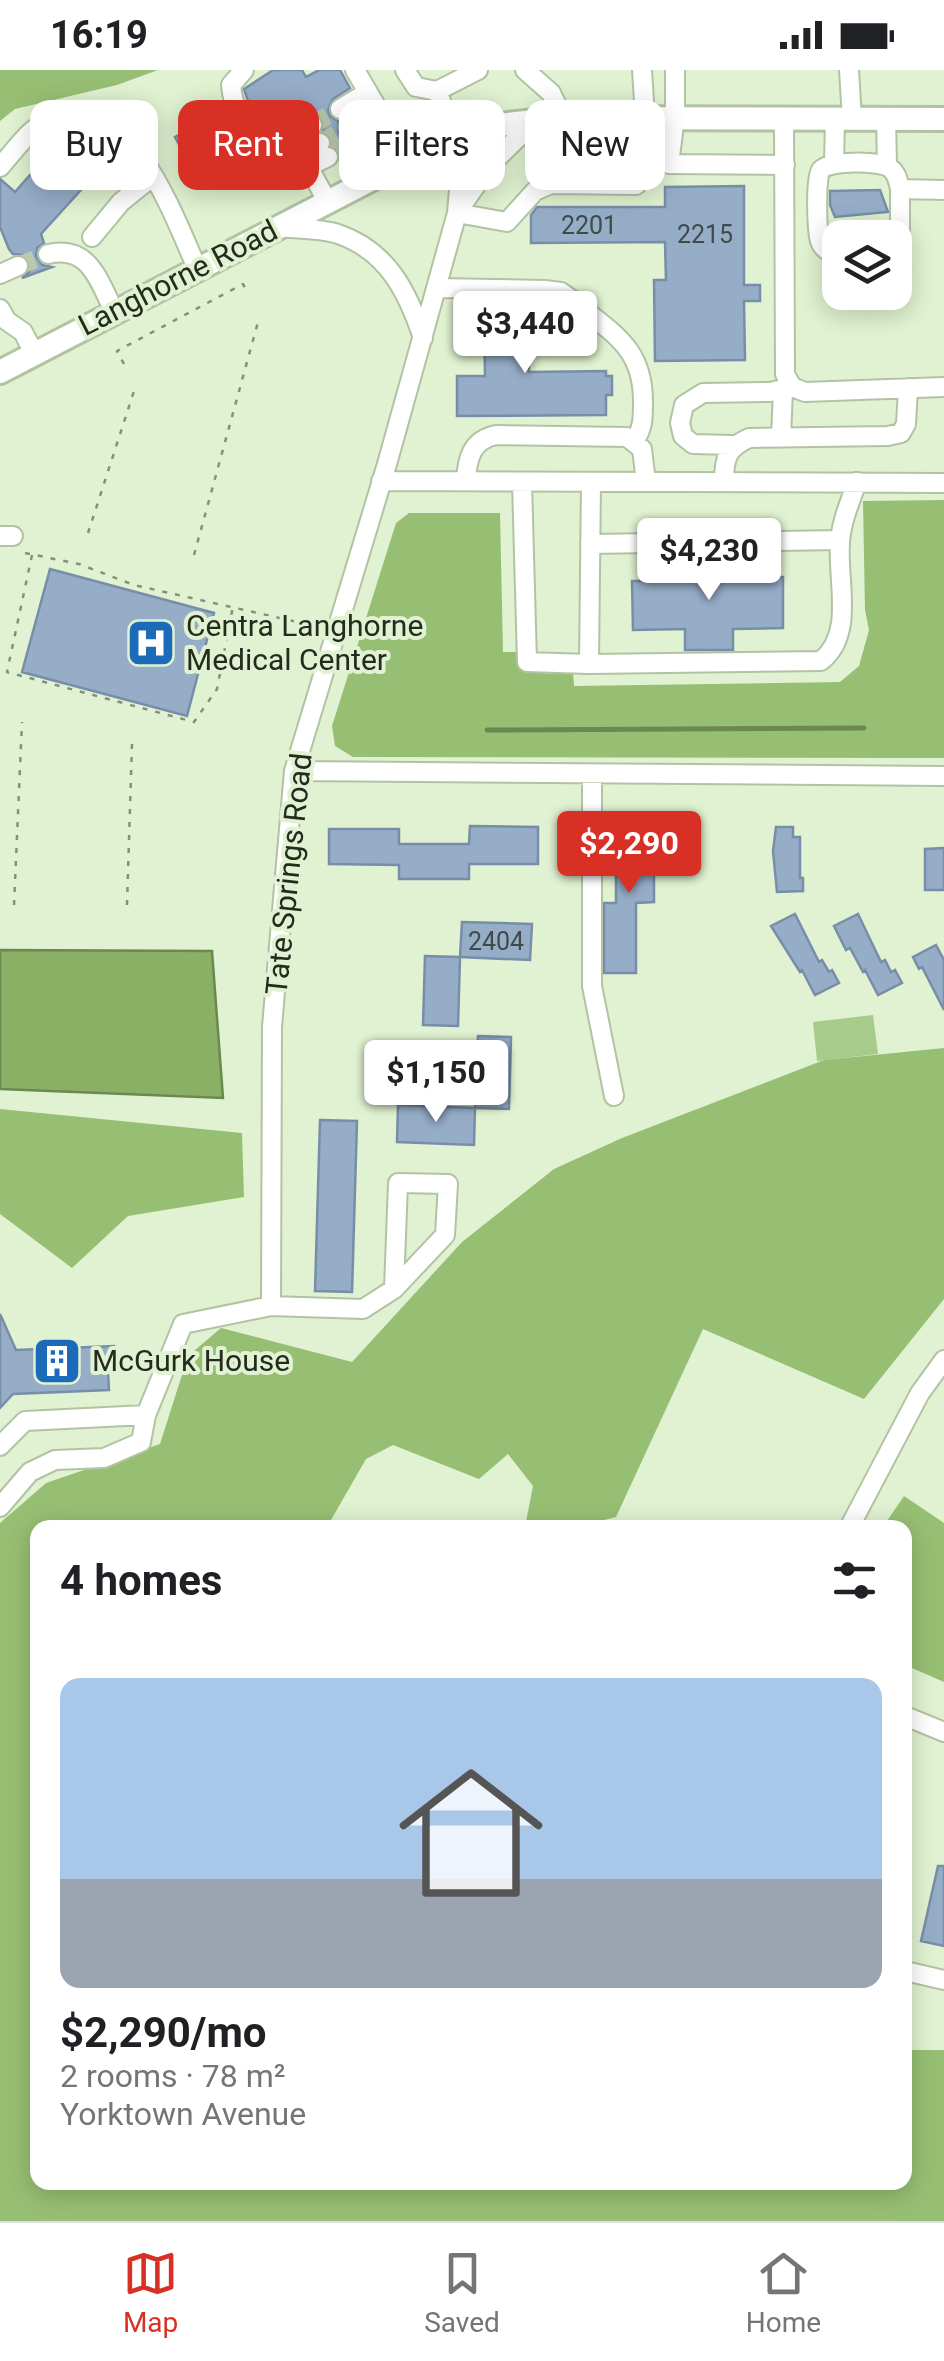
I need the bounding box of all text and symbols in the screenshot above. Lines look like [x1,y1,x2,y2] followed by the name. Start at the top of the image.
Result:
[50,13,148,57] text: 16:19
[30,100,158,190] chip: Buy
[178,100,319,190] chip: Rent
[339,100,505,190] chip: Filters
[525,100,665,190] chip: New
[561,211,617,240] house number: 2201
[73,212,283,343] street label: Langhorne Road
[677,220,733,249] house number: 2215
[822,220,912,310] map controls
[822,220,912,310] button: layers
[444,291,606,376] pin: $3,440
[475,304,575,342] text: $3,440
[628,518,790,603] pin: $4,230
[659,531,759,569] text: $4,230
[186,608,423,677] place label: Centra Langhorne Medical Center
[125,617,177,669] hospital icon: Centra Langhorne Medical Center
[258,751,319,997] street label: Tate Springs Road
[548,811,710,896] pin: $2,290
[579,824,679,862] text: $2,290
[468,927,524,956] house number: 2404
[355,1040,517,1125] pin: $1,150
[386,1053,486,1091] text: $1,150
[31,1335,83,1387] building icon: McGurk House
[92,1343,290,1378] place label: McGurk House
[827,1553,882,1608] icon: filters
[60,1556,222,1605] text: 4 homes
[381,1743,561,1923] icon: home
[60,2008,267,2057] text: $2,290/mo
[60,2057,285,2095] text: 2 rooms · 78 m²
[60,2095,306,2133] text: Yorktown Avenue
[123,2246,178,2339] tab: Map
[424,2246,500,2339] tab: Saved
[746,2246,821,2339] tab: Home

